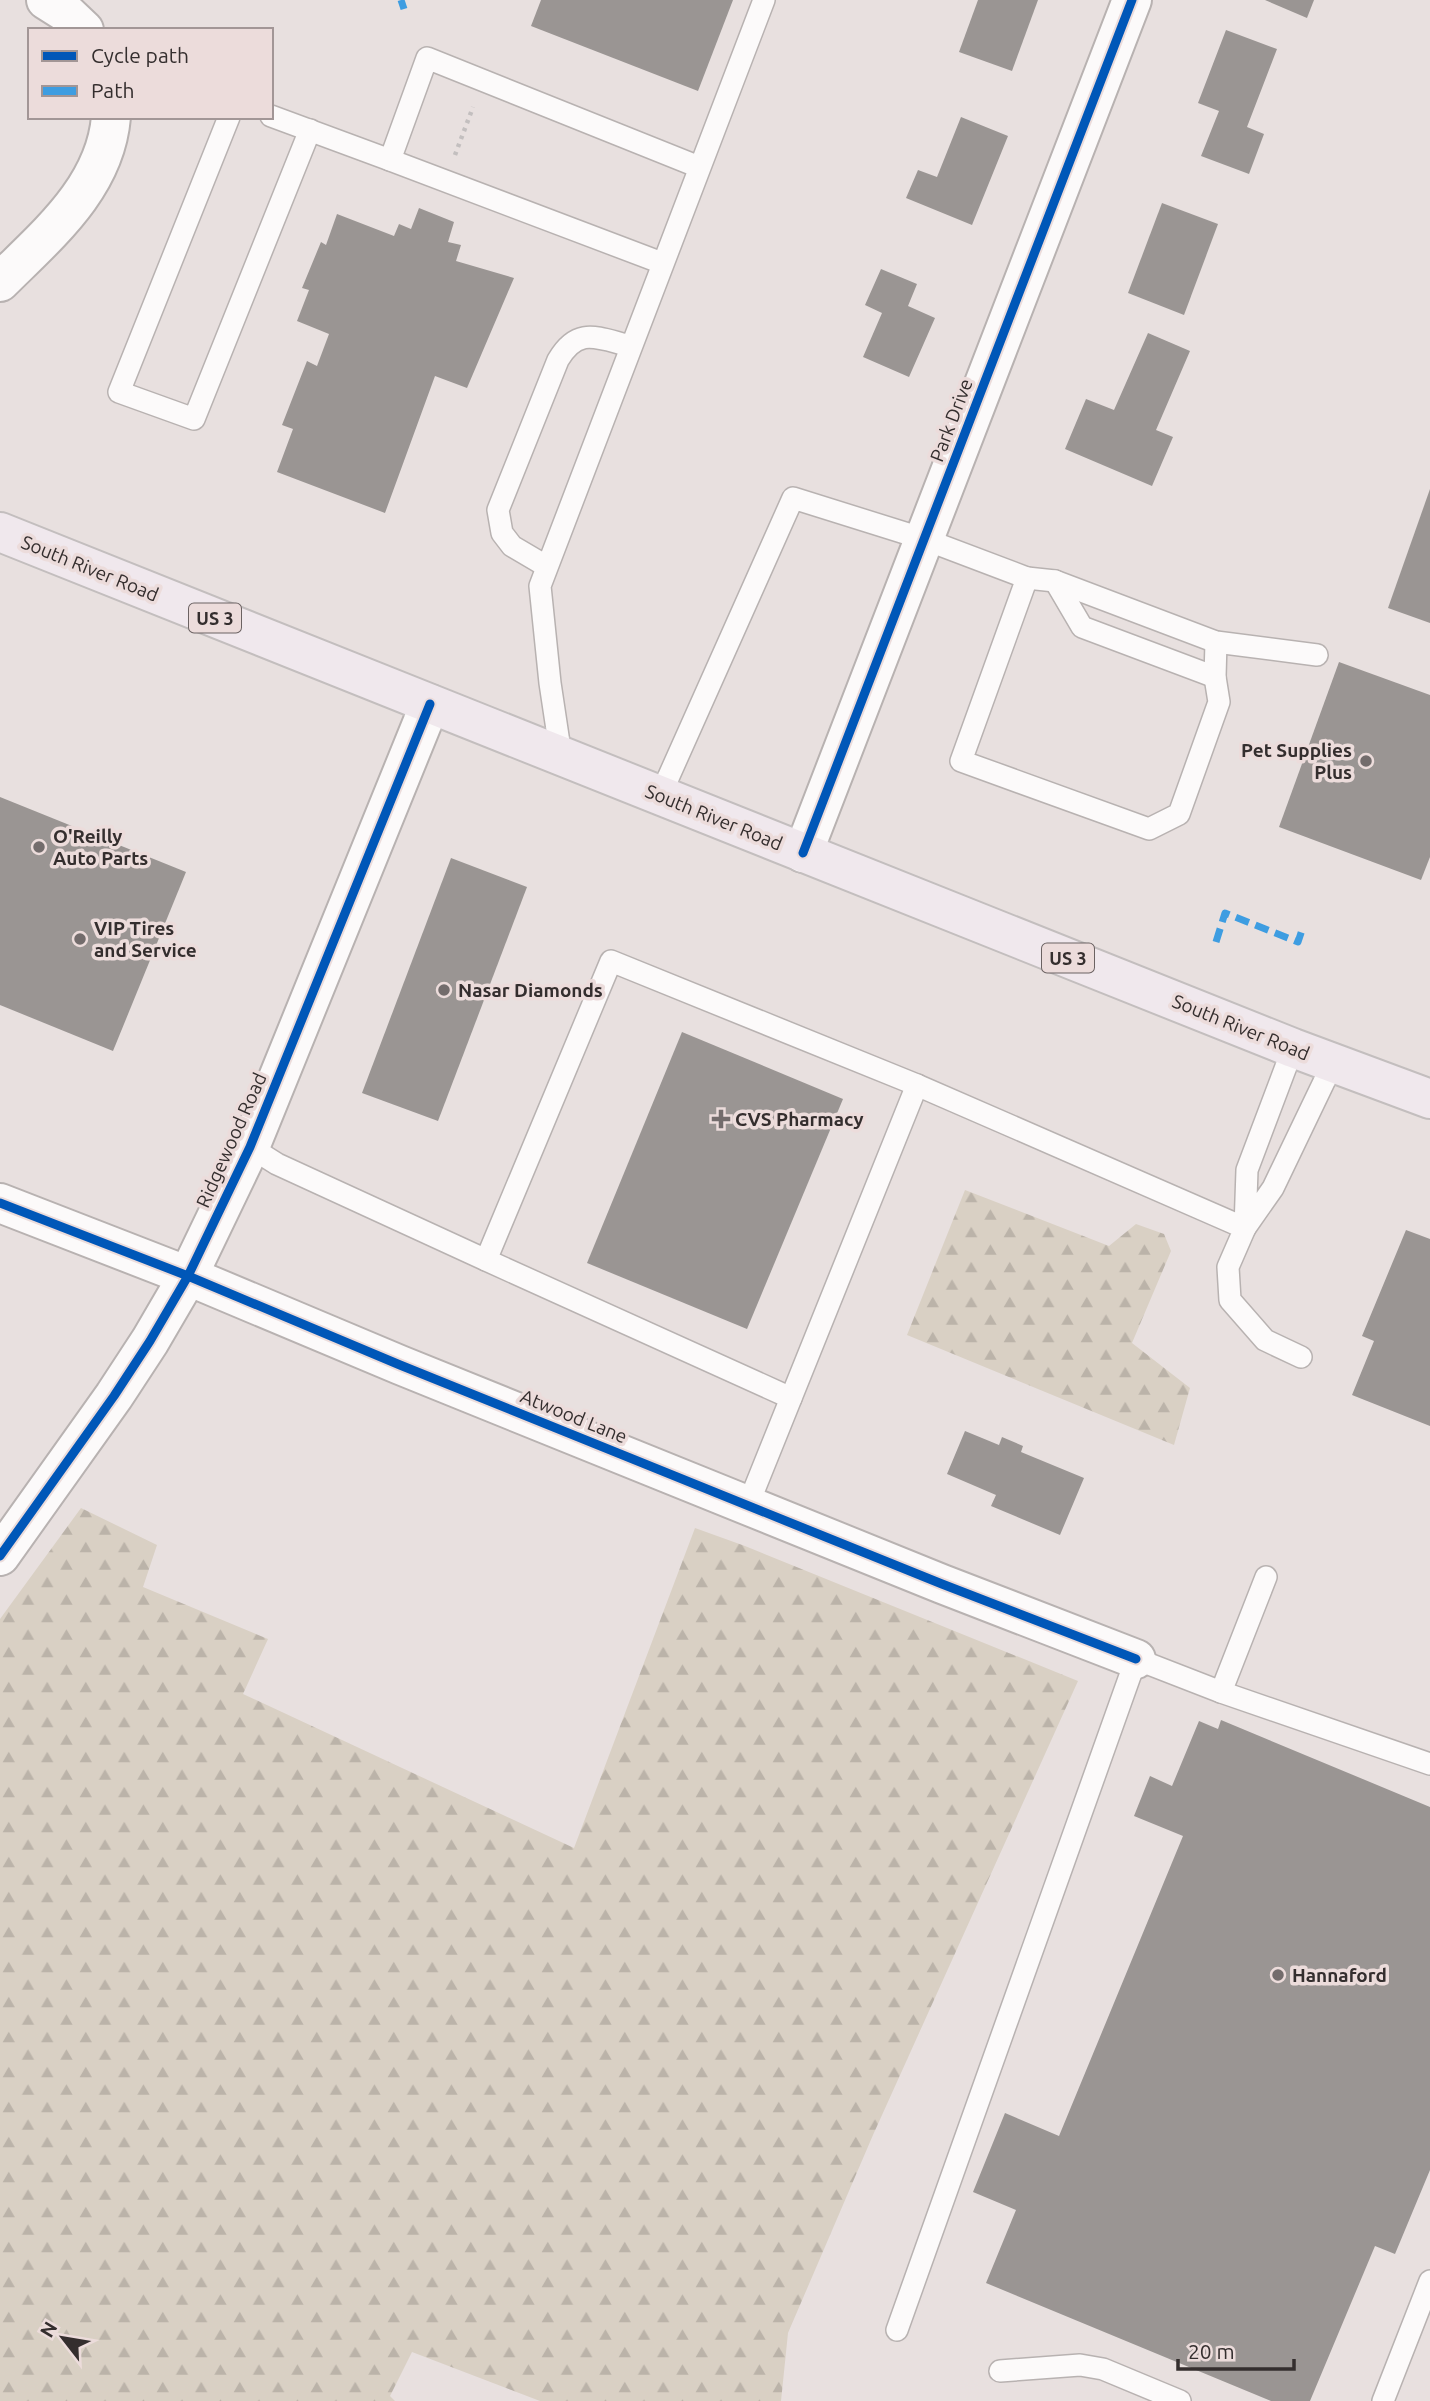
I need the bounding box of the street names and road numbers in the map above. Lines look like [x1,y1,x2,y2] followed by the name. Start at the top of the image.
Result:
[925,375,977,465] street label: Park Drive
[18,530,162,606] street label: South River Road
[189,604,241,632] road number: US 3
[642,779,786,855] street label: South River Road
[1042,944,1094,973] road number: US 3
[1169,989,1313,1065] street label: South River Road
[191,1069,271,1211] street label: Ridgewood Road
[517,1385,631,1447] street label: Atwood Lane

